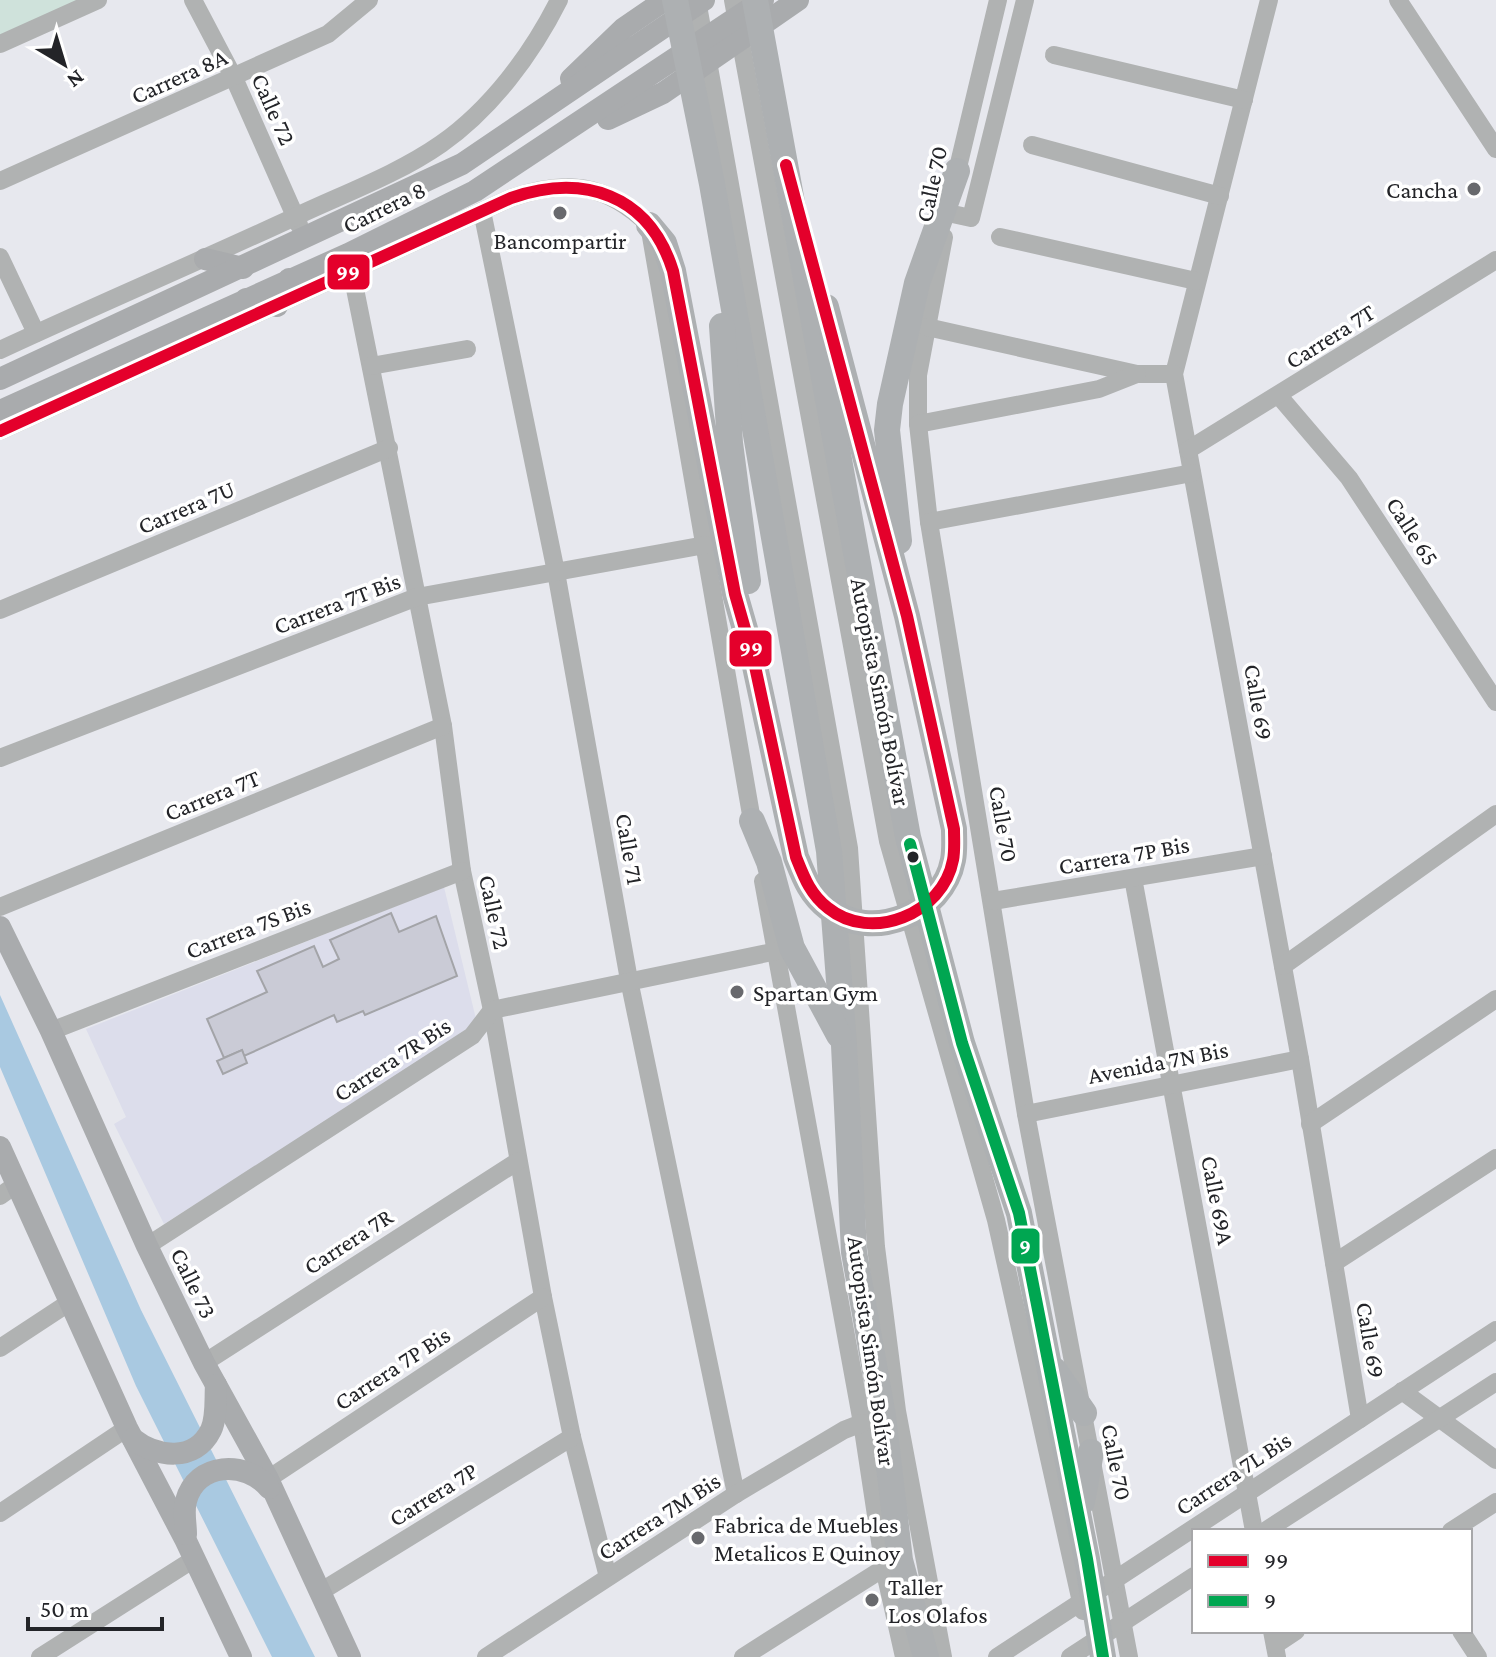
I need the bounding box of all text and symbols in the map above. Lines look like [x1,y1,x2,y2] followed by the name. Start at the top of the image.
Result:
[24,24,104,104] north arrow
[127,43,232,109] street label: Carrera 8A
[62,65,90,94] text: N
[246,69,302,149] street label: Calle 72
[910,143,952,225] street label: Calle 70
[338,175,430,239] street label: Carrera 8
[1386,176,1458,203] place label: Cancha
[1465,180,1483,198] marker: Cancha
[551,204,569,222] marker: Bancompartir
[493,227,627,254] place label: Bancompartir
[326,253,371,291] line badge: 99
[336,260,360,285] text: 99
[1280,298,1380,374] street label: Carrera 7T
[134,475,238,539] street label: Carrera 7U
[1381,492,1445,570] street label: Calle 65
[270,567,404,639] street label: Carrera 7T Bis
[846,576,916,809] street label: Autopista Simón Bolívar
[728,629,773,668] line badge: 99
[739,636,763,661] text: 99
[1239,662,1279,742] street label: Calle 69
[161,764,263,826] street label: Carrera 7T
[984,784,1024,864] street label: Calle 70
[610,811,650,887] street label: Calle 71
[1056,830,1192,880] street label: Carrera 7P Bis
[905,849,921,865] unlabelled marker
[474,872,516,952] street label: Calle 72
[182,892,314,964] street label: Carrera 7S Bis
[753,979,878,1006] place label: Spartan Gym
[728,983,746,1001] marker: Spartan Gym
[329,1011,455,1107] street label: Carrera 7R Bis
[1086,1035,1230,1089] street label: Avenida 7N Bis
[1196,1153,1240,1247] street label: Calle 69A
[299,1202,398,1280] street label: Carrera 7R
[1010,1227,1041,1265] line badge: 9
[843,1234,902,1468] street label: Autopista Simón Bolívar
[1019,1234,1031,1259] text: 9
[165,1243,223,1323] street label: Calle 73
[1351,1300,1391,1380] street label: Calle 69
[329,1321,455,1415] street label: Carrera 7P Bis
[1096,1422,1138,1502] street label: Calle 70
[1170,1426,1296,1520] street label: Carrera 7L Bis
[384,1456,482,1532] street label: Carrera 7P
[593,1466,725,1566] street label: Carrera 7M Bis
[714,1511,901,1566] place label: Fabrica de Muebles Metalicos E Quinoy
[689,1529,707,1547] marker: Fabrica de Muebles Metalicos E Quinoy
[1192,1529,1472,1633] legend
[1264,1547,1288,1574] text: 99
[888,1573,988,1628] place label: Taller Los Olafos
[28,1581,162,1631] scale bar
[1264,1587,1276,1614] text: 9
[863,1591,881,1609] marker: Taller Los Olafos
[40,1595,89,1622] text: 50 m

